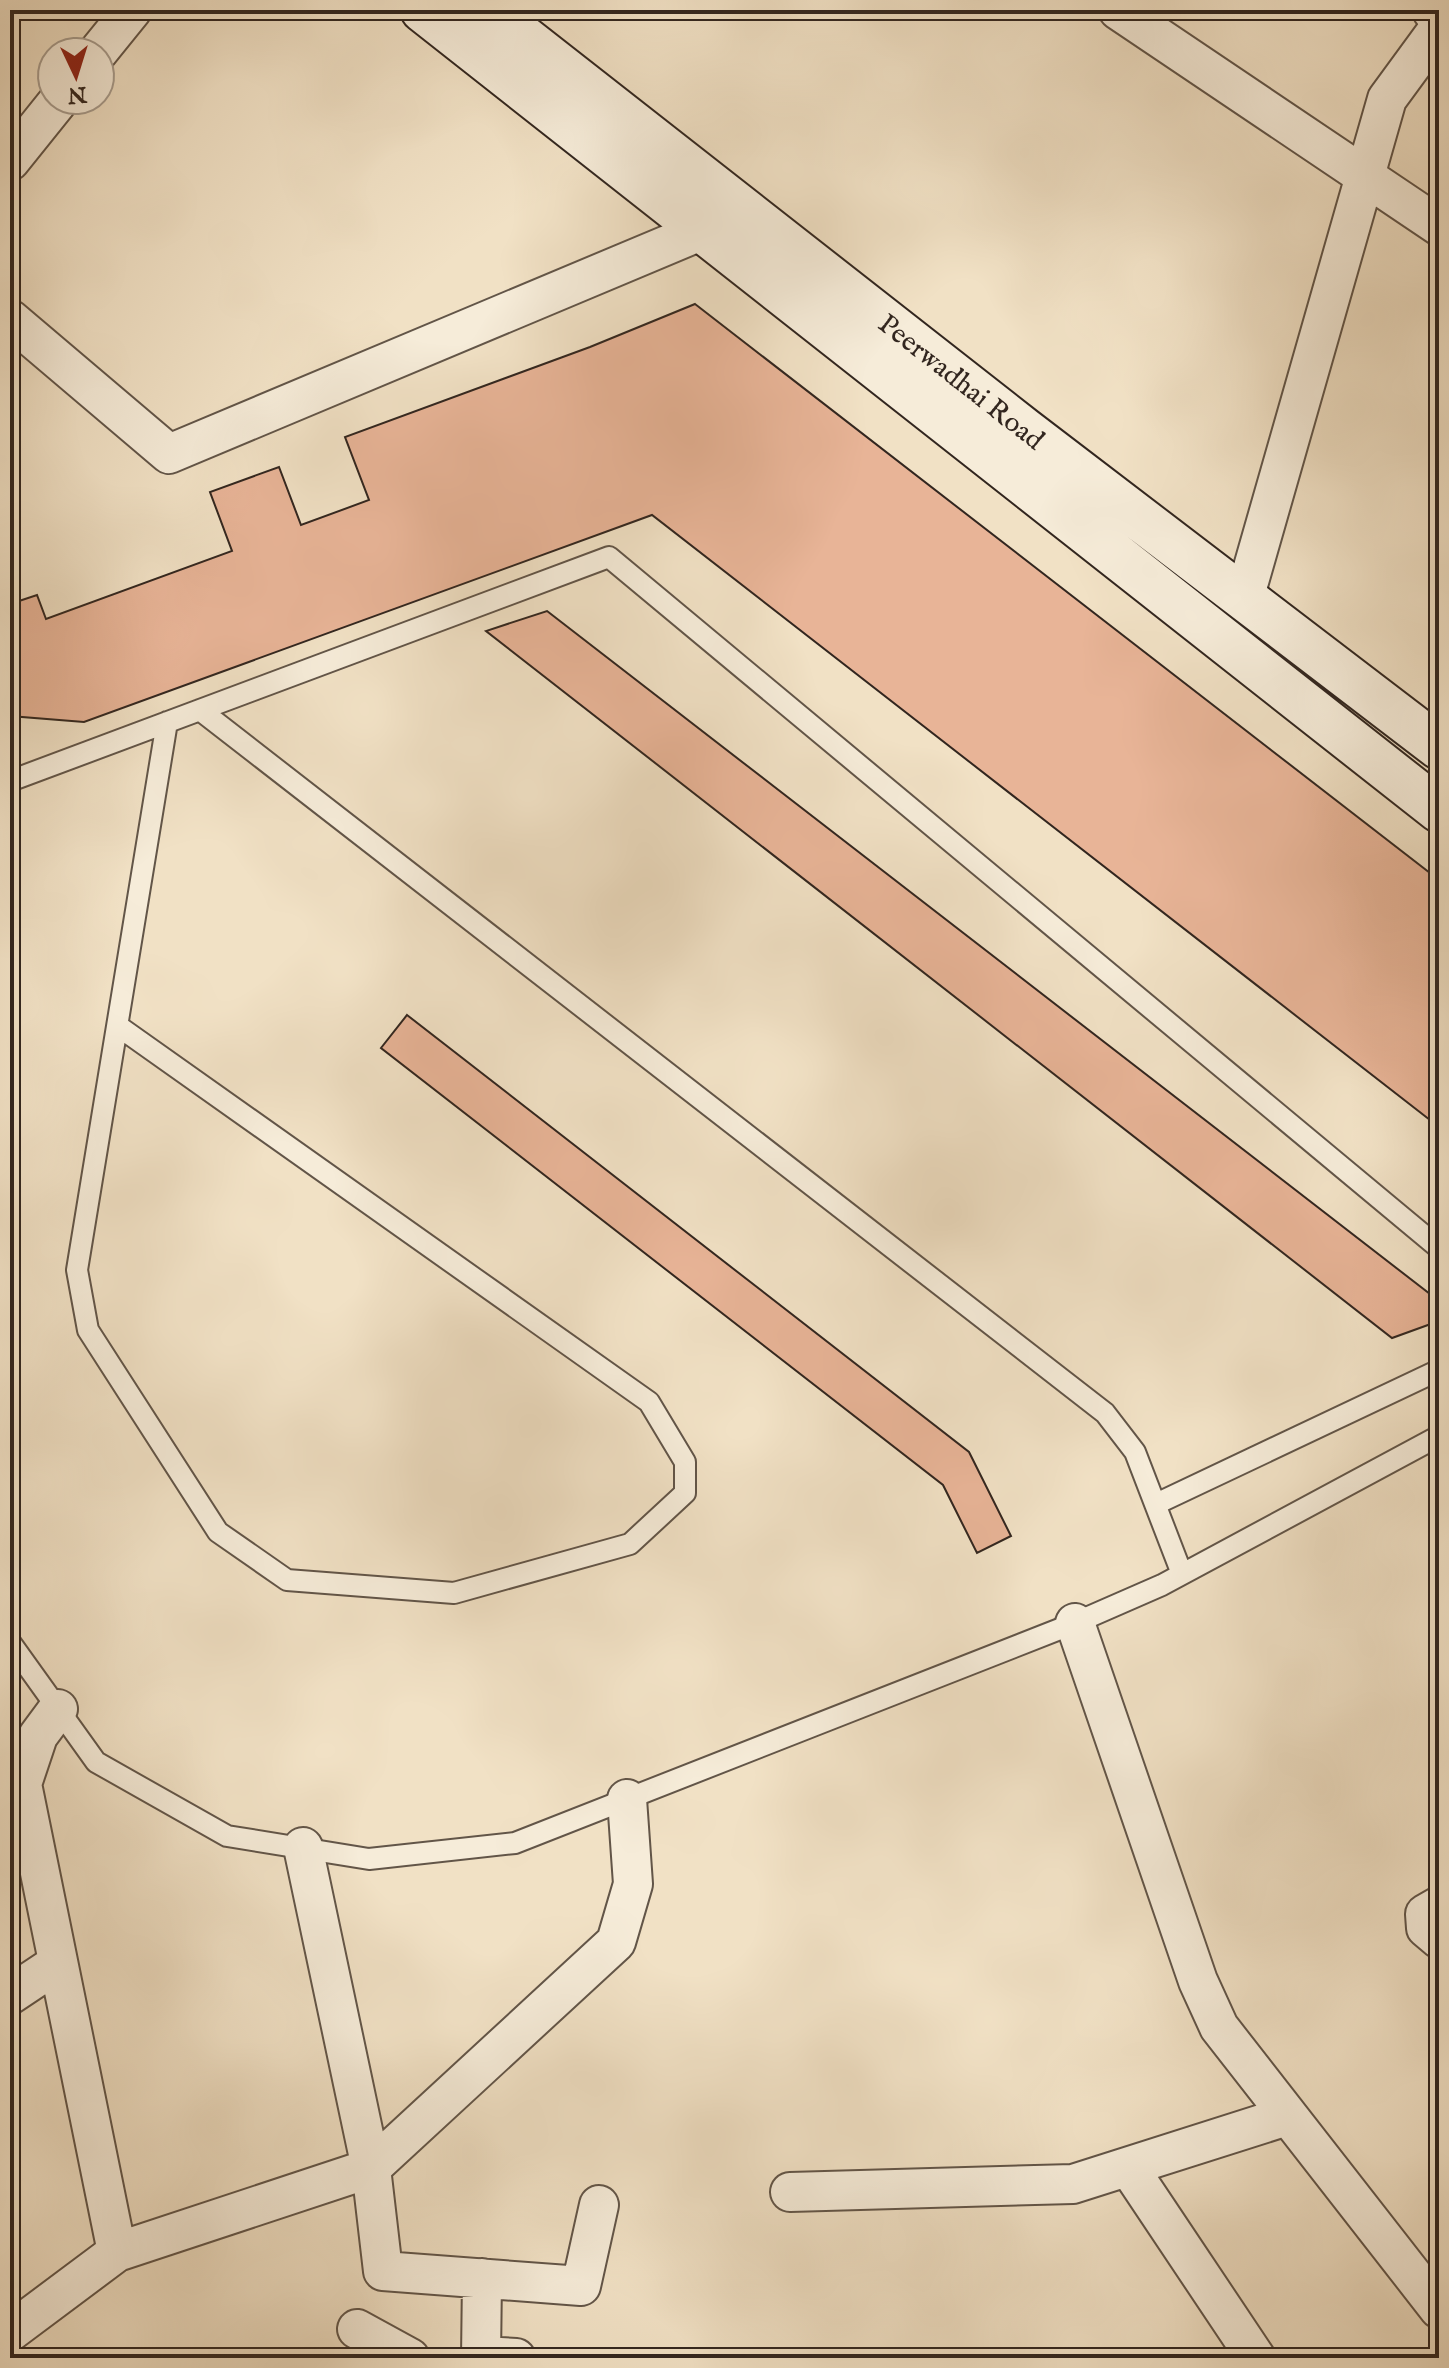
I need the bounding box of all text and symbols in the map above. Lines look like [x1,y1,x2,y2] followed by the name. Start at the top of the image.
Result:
[36,36,116,116] north arrow
[67,79,89,109] text: N
[870,307,1051,459] street label: Peerwadhai Road

